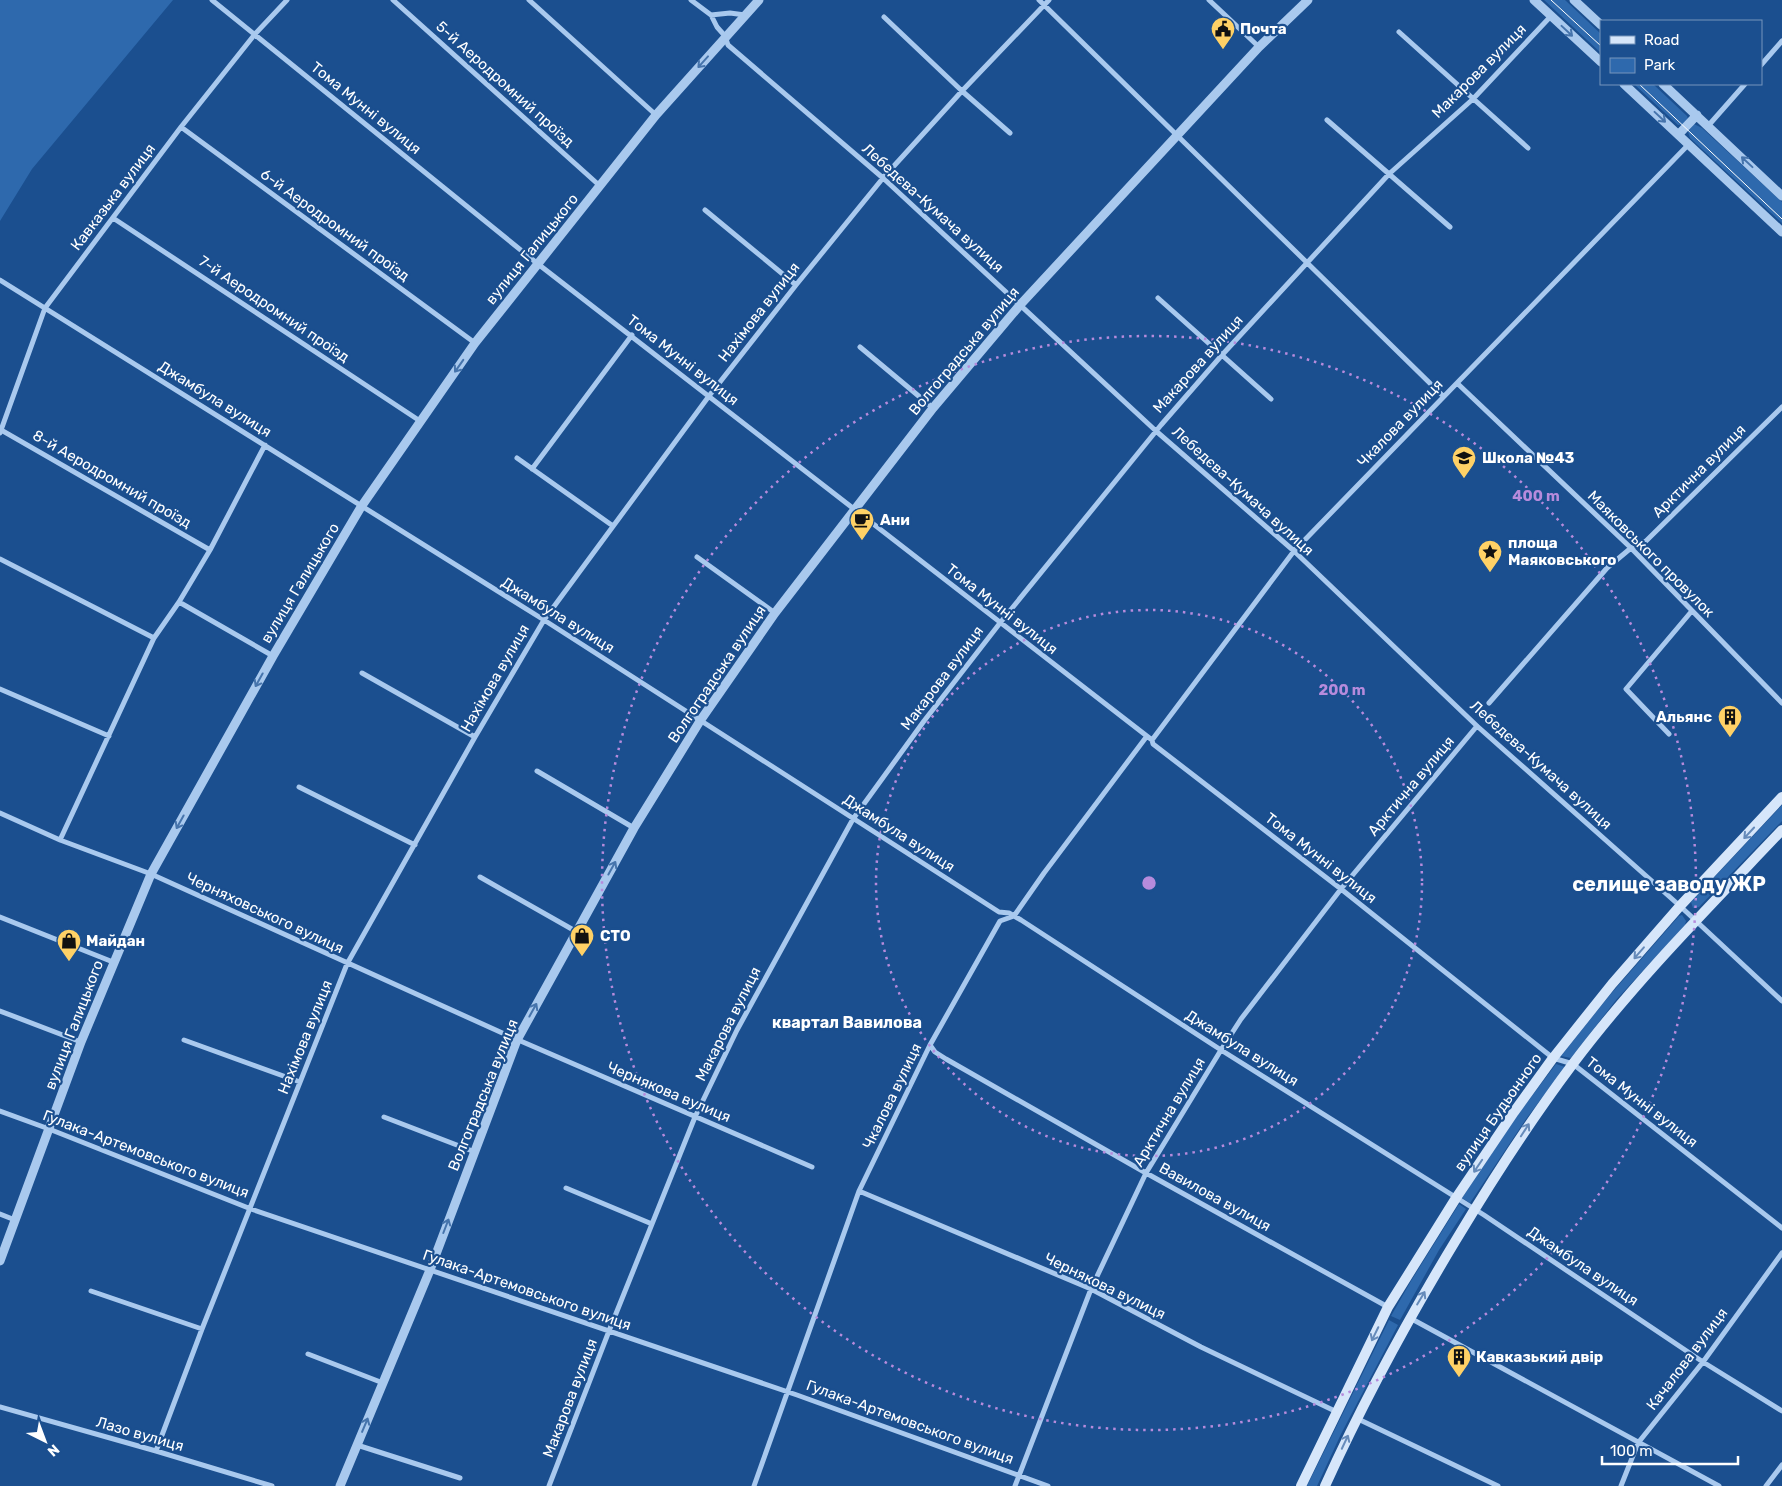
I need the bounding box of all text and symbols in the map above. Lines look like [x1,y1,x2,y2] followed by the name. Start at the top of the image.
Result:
[1210,16,1236,50] public building icon: Почта
[432,17,578,151] street label: 5-й Аеродромний проїзд
[1240,20,1287,38] place label: Почта
[1428,20,1530,122] street label: Макарова вулиця
[1600,20,1762,85] legend
[1561,25,1574,37] one-way arrow
[1644,31,1680,49] text: Road
[697,55,709,68] one-way arrow
[1644,56,1675,74] text: Park
[307,58,425,158] street label: Тома Мунні вулиця
[1654,111,1667,123] one-way arrow
[67,140,159,254] street label: Кавказька вулиця
[858,140,1008,276] street label: Лебедєва-Кумача вулиця
[1740,156,1753,168] one-way arrow
[257,165,413,285] street label: 6-й Аеродромний проїзд
[482,190,582,308] street label: вулиця Галицького
[195,252,353,366] street label: 7-й Аеродромний проїзд
[715,259,803,365] street label: Нахімова вулиця
[905,283,1023,419] street label: Волгоградська вулиця
[624,311,742,409] street label: Тома Мунні вулиця
[1149,311,1247,417] street label: Макарова вулиця
[155,357,275,441] street label: Джамбула вулиця
[454,359,464,373] one-way arrow
[1353,375,1447,471] street label: Чкалова вулиця
[1649,421,1749,521] street label: Арктична вулиця
[1168,423,1318,559] street label: Лебедєва-Кумача вулиця
[29,426,195,532] street label: 8-й Аеродромний проїзд
[1451,445,1477,479] school or university icon: Школа №43
[1482,449,1575,467] place label: Школа №43
[1512,487,1560,505] text: 400 m
[1584,487,1718,621] street label: Маяковського провулок
[849,507,875,541] cafe icon: Ани
[880,511,910,529] place label: Ани
[257,520,343,646] street label: вулиця Галицького
[1508,534,1616,569] place label: площа Маяковського
[1477,539,1503,573] place icon: площа Маяковського
[943,560,1061,658] street label: Тома Мунні вулиця
[498,573,618,657] street label: Джамбула вулиця
[664,602,770,746] street label: Волгоградська вулиця
[457,621,533,735] street label: Нахімова вулиця
[897,622,987,734] street label: Макарова вулиця
[254,672,263,687] one-way arrow
[1318,681,1366,699] text: 200 m
[1466,697,1616,833] street label: Лебедєва-Кумача вулиця
[1717,704,1743,738] building icon: Альянс
[1656,708,1712,726] place label: Альянс
[1364,732,1458,840] street label: Арктична вулиця
[840,790,958,876] street label: Джамбула вулиця
[1262,809,1380,907] street label: Тома Мунні вулиця
[175,814,184,829] one-way arrow
[1743,826,1755,839] one-way arrow
[607,861,617,876] one-way arrow
[183,869,347,957] street label: Черняховського вулиця
[1572,872,1766,896] district label: селище заводу ЖР
[1140,874,1158,892] centre of rings
[569,923,595,957] shop icon: СТО
[600,927,631,945] place label: СТО
[56,928,82,962] shop icon: Майдан
[86,932,145,950] place label: Майдан
[1633,946,1645,959] one-way arrow
[41,958,107,1092] street label: вулиця Галицького
[691,964,765,1084] street label: Макарова вулиця
[274,977,336,1097] street label: Нахімова вулиця
[528,1003,538,1018] one-way arrow
[1182,1006,1302,1090] street label: Джамбула вулиця
[772,1013,922,1032] district label: квартал Вавилова
[444,1017,522,1173] street label: Волгоградська вулиця
[859,1040,925,1152] street label: Чкалова вулиця
[1451,1050,1545,1174] street label: вулиця Будьонного
[1583,1053,1701,1151] street label: Тома Мунні вулиця
[1129,1054,1209,1170] street label: Арктична вулиця
[604,1058,734,1126] street label: Чернякова вулиця
[40,1106,252,1202] street label: Гулака-Артемовського вулиця
[1520,1124,1530,1138] one-way arrow
[1156,1159,1274,1235] street label: Вавилова вулиця
[1473,1159,1483,1173] one-way arrow
[442,1219,452,1234] one-way arrow
[1524,1222,1642,1310] street label: Джамбула вулиця
[420,1246,634,1334] street label: Гулака-Артемовського вулиця
[1041,1249,1169,1323] street label: Чернякова вулиця
[1417,1292,1427,1306] one-way arrow
[1643,1304,1731,1414] street label: Качалова вулиця
[1369,1326,1379,1341] one-way arrow
[539,1336,601,1460] street label: Макарова вулиця
[1446,1344,1472,1378] building icon: Кавказький двір
[1476,1348,1603,1366] place label: Кавказький двір
[804,1376,1016,1468] street label: Гулака-Артемовського вулиця
[94,1413,186,1455] street label: Лазо вулиця
[20,1416,70,1466] north arrow
[361,1418,371,1433] one-way arrow
[1602,1434,1738,1466] scale bar
[1341,1435,1350,1450] one-way arrow
[44,1441,63,1460] text: N
[1610,1442,1652,1460] text: 100 m

